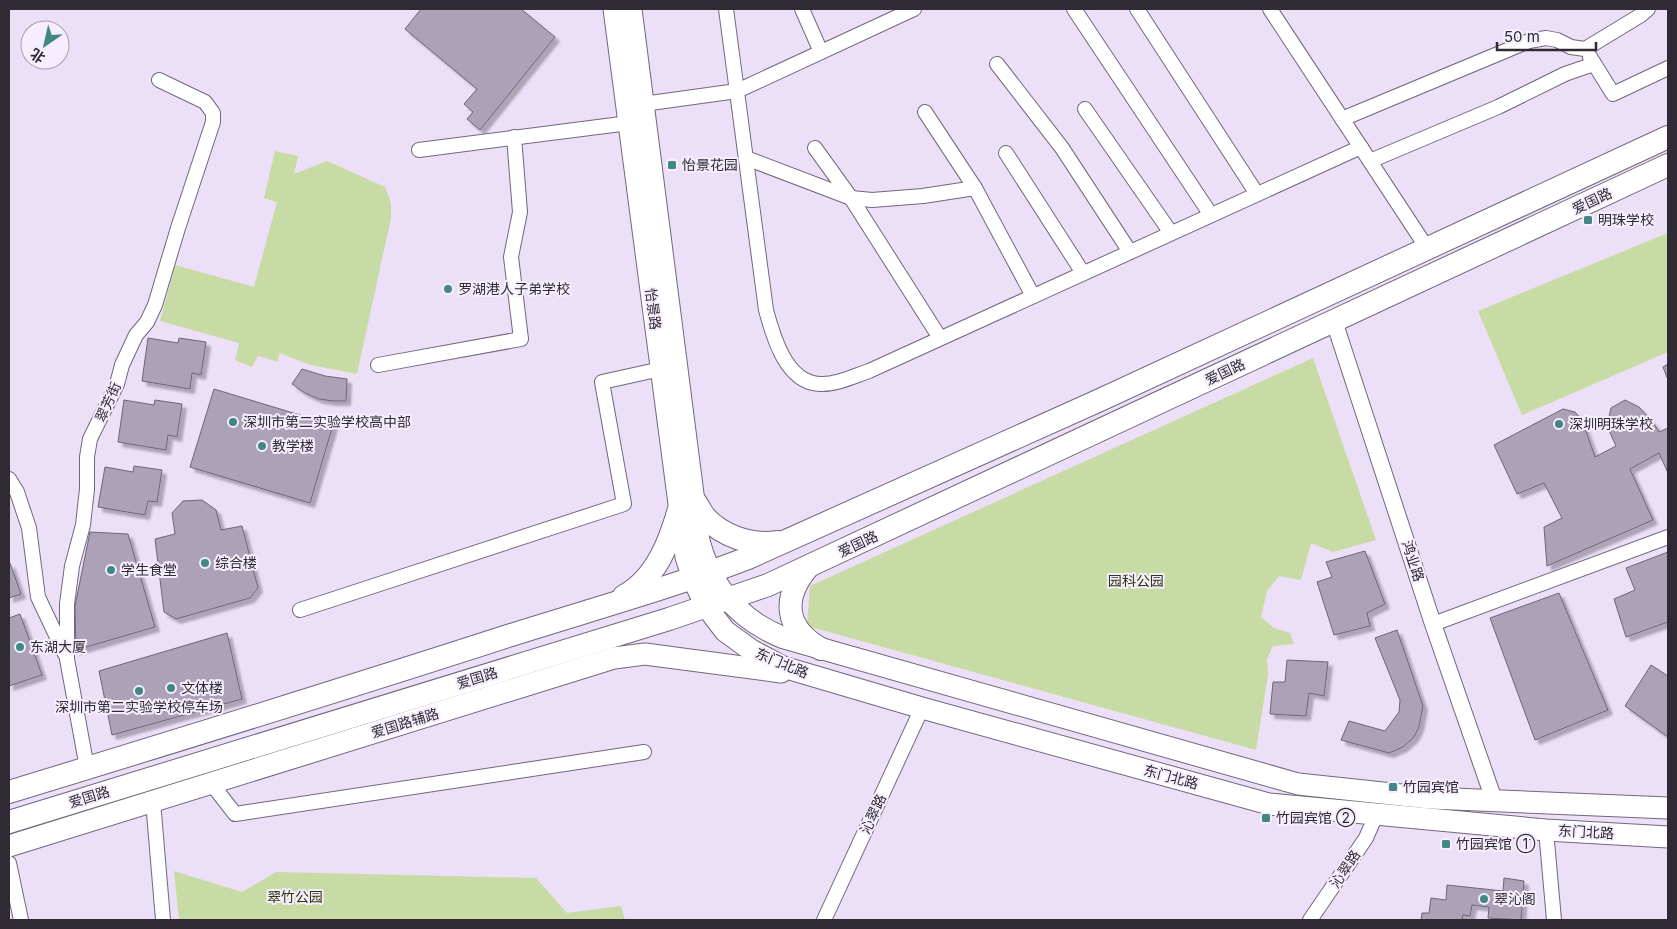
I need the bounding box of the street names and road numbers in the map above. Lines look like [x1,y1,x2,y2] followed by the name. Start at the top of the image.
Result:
[1569,184,1614,217] street label: 爱国路
[643,287,664,331] street label: 怡景路
[1202,355,1247,388] street label: 爱国路
[91,379,124,424] street label: 翠芳街
[835,527,880,560] street label: 爱国路
[1399,538,1428,583] street label: 鸿业路
[753,644,811,681] street label: 东门北路
[454,663,499,692] street label: 爱国路
[369,704,441,741] street label: 爱国路辅路
[1142,761,1200,792] street label: 东门北路
[66,782,111,811] street label: 爱国路
[856,791,889,836] street label: 沁翠路
[1558,822,1614,841] street label: 东门北路
[1326,847,1363,891] street label: 沁翠路

